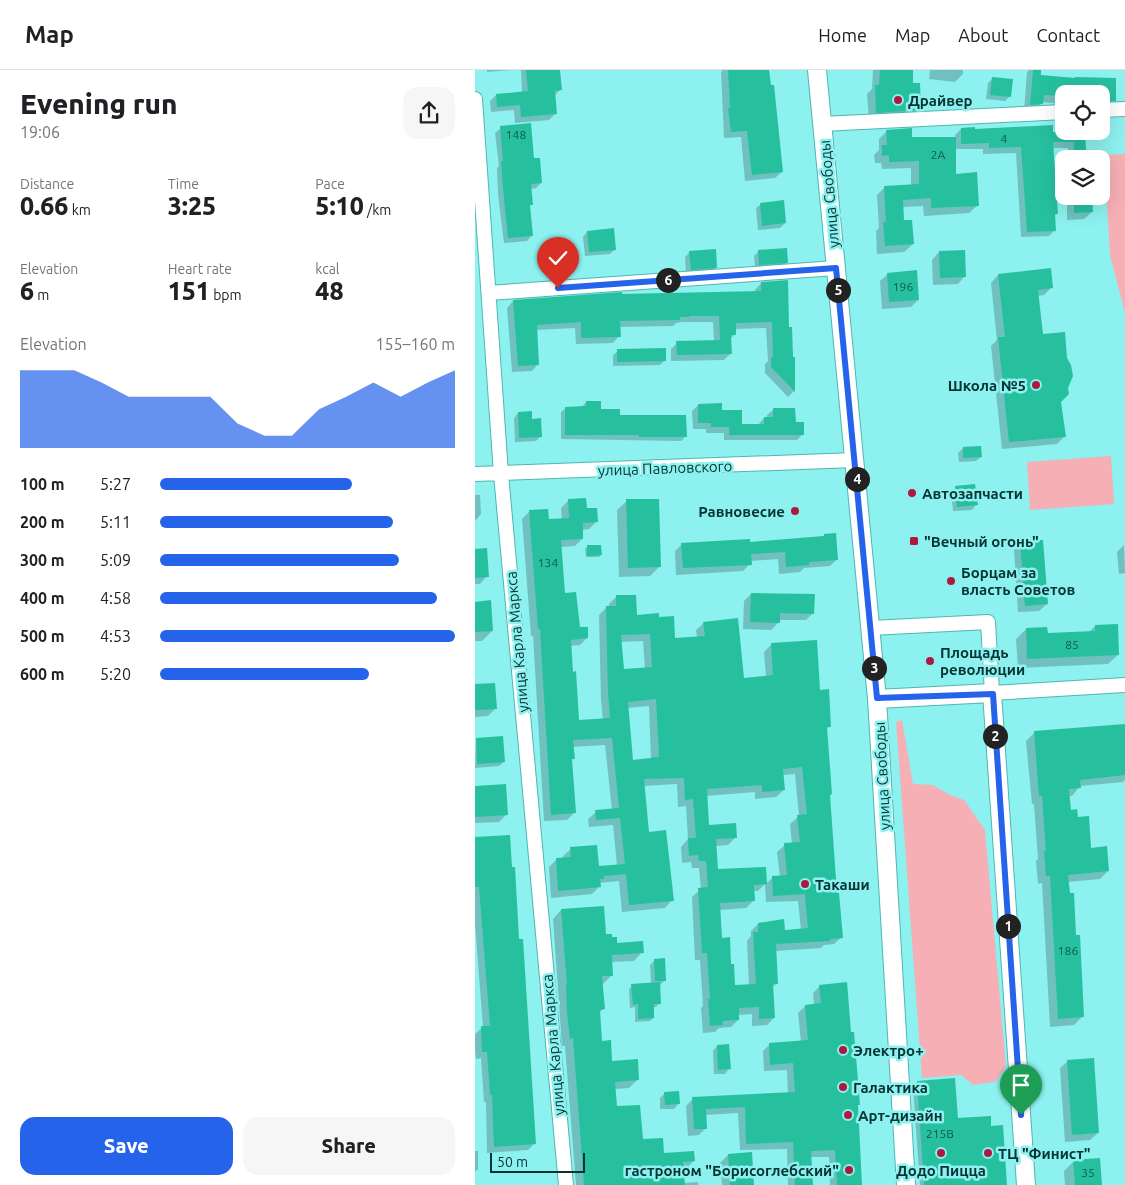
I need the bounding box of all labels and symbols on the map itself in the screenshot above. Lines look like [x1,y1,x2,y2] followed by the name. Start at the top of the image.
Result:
[908,92,973,109] place label: Драйвер
[892,94,904,106] marker: Драйвер
[506,128,526,141] house number: 148
[1001,132,1008,145] house number: 4
[816,139,842,249] street label: улица Свободы
[931,148,945,161] house number: 2А
[537,237,579,288] pin
[655,268,681,292] pin: 6
[825,278,851,302] pin: 5
[893,280,913,293] house number: 196
[948,377,1026,394] place label: Школа №5
[1030,379,1042,391] marker: Школа №5
[597,457,733,479] street label: улица Павловского
[845,466,869,492] pin: 4
[922,485,1023,502] place label: Автозапчасти
[906,487,918,499] marker: Автозапчасти
[698,503,785,520] place label: Равновесие
[789,505,801,517] marker: Равновесие
[924,533,1039,550] place label: "Вечный огонь"
[908,535,920,547] marker: "Вечный огонь"
[538,556,558,569] house number: 134
[961,564,1076,598] place label: Борцам за власть Советов
[502,571,532,713] street label: улица Карла Маркса
[945,575,957,587] marker: Борцам за власть Советов
[1065,638,1079,651] house number: 85
[940,644,1025,678] place label: Площадь революции
[924,655,936,667] marker: Площадь революции
[861,656,887,680] pin: 3
[871,722,893,830] street label: улица Свободы
[983,724,1007,748] pin: 2
[815,876,870,893] place label: Такаши
[799,878,811,890] marker: Такаши
[995,914,1021,938] pin: 1
[1058,944,1078,957] house number: 186
[538,974,568,1116] street label: улица Карла Маркса
[853,1042,924,1059] place label: Электро+
[837,1044,849,1056] marker: Электро+
[1000,1064,1042,1115] pin
[853,1079,928,1096] place label: Галактика
[837,1081,849,1093] marker: Галактика
[858,1107,943,1124] place label: Арт-дизайн
[842,1109,854,1121] marker: Арт-дизайн
[926,1127,954,1140] house number: 215В
[998,1145,1091,1162] place label: ТЦ "Финист"
[935,1147,947,1159] marker: Додо Пицца
[982,1147,994,1159] marker: ТЦ "Финист"
[490,1150,585,1173] scale bar
[625,1162,839,1179] place label: гастроном "Борисоглебский"
[896,1162,986,1179] place label: Додо Пицца
[843,1164,855,1176] marker: гастроном "Борисоглебский"
[1081,1166,1095,1179] house number: 35

